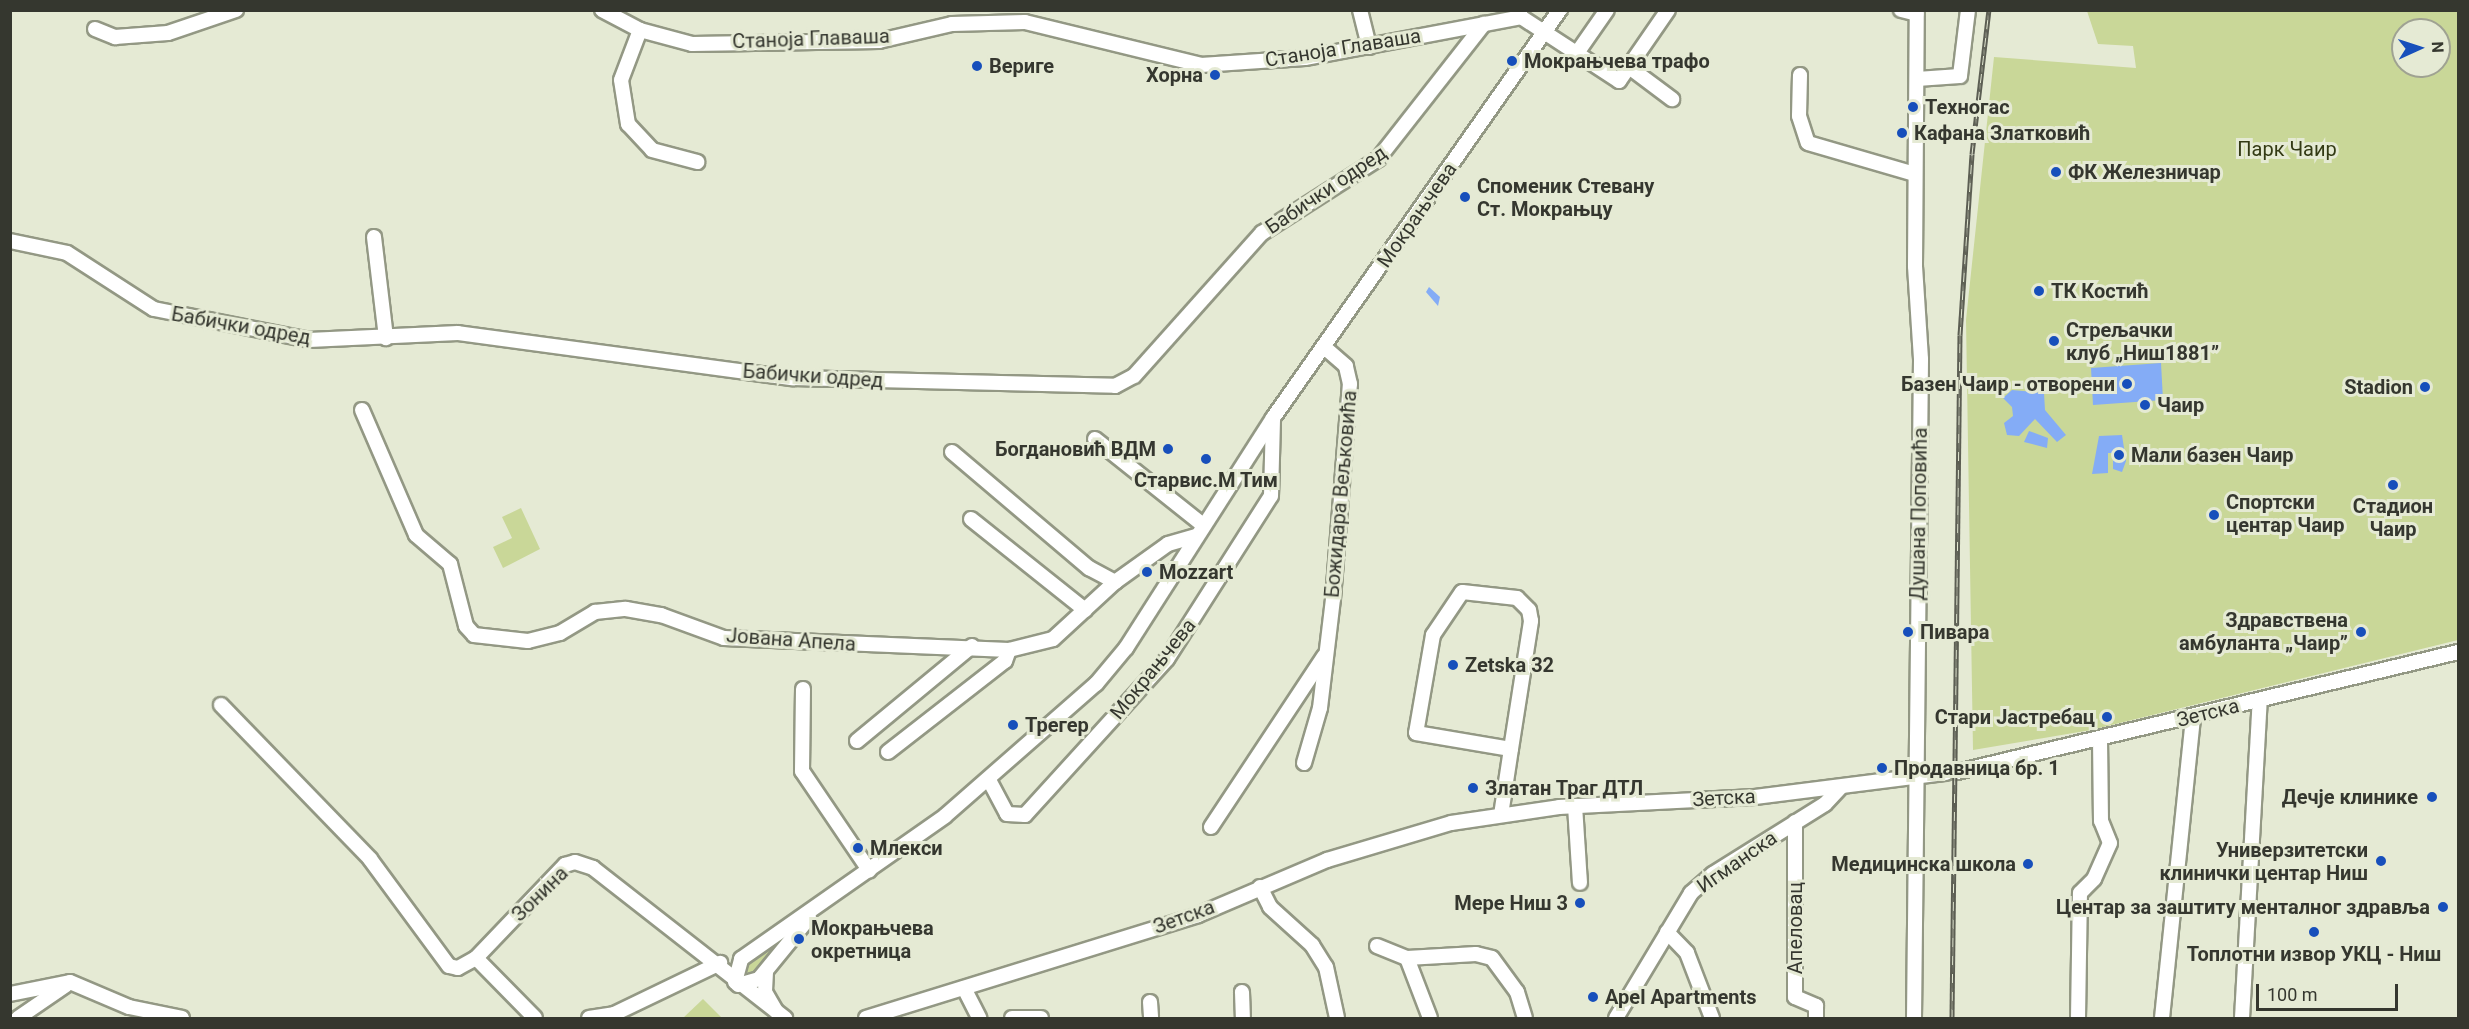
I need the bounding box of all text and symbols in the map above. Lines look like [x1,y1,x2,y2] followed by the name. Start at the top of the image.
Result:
[2391,18,2451,78] north arrow
[732,24,890,54] street label: Станоја Главаша
[1263,24,1423,72] street label: Станоја Главаша
[2428,41,2447,53] text: N
[1524,49,1710,73] place label: Мокрањчева трафо
[989,54,1054,78] place label: Вериге
[1505,54,1519,68] marker: Мокрањчева трафо
[970,59,984,73] marker: Вериге
[1146,63,1203,87] place label: Хорна
[1208,68,1222,82] marker: Хорна
[1925,95,2010,119] place label: Техногас
[1906,100,1920,114] marker: Техногас
[1914,121,2090,145] place label: Кафана Златковић
[1895,126,1909,140] marker: Кафана Златковић
[2237,137,2337,161] park label: Парк Чаир
[1261,141,1391,239] street label: Бабички одред
[1372,158,1462,272] street label: Мокрањчева
[2068,160,2221,184] place label: ФК Железничар
[2049,165,2063,179] marker: ФК Железничар
[1477,174,1654,221] place label: Споменик Стевану Ст. Мокрањцу
[1458,190,1472,204] marker: Споменик Стевану Ст. Мокрањцу
[2051,279,2148,303] place label: ТК Костић
[2032,284,2046,298] marker: ТК Костић
[170,302,312,350] street label: Бабички одред
[2066,318,2219,365] place label: Стрељачки клуб „Ниш1881”
[2047,334,2061,348] marker: Стрељачки клуб „Ниш1881”
[742,359,884,393] street label: Бабички одред
[1901,372,2115,396] place label: Базен Чаир - отворени
[2344,375,2413,399] place label: Stadion
[2120,377,2134,391] marker: Базен Чаир - отворени
[2418,380,2432,394] marker: Stadion
[1320,389,1362,599] street label: Божидара Вељковића
[2157,393,2204,417] place label: Чаир
[2138,398,2152,412] marker: Чаир
[1905,427,1933,601] street label: Душана Поповића
[995,437,1156,461] place label: Богдановић ВДМ
[1161,442,1175,456] marker: Богдановић ВДМ
[2131,443,2294,467] place label: Мали базен Чаир
[2112,448,2126,462] marker: Мали базен Чаир
[1199,452,1213,466] marker: Старвис.М Тим
[1134,468,1278,492] place label: Старвис.М Тим
[2386,478,2400,492] marker: Стадион Чаир
[2226,491,2344,538] place label: Спортски центар Чаир
[2353,494,2433,541] place label: Стадион Чаир
[2207,508,2221,522] marker: Спортски центар Чаир
[1159,560,1233,584] place label: Mozzart
[1140,565,1154,579] marker: Mozzart
[2179,608,2348,655] place label: Здравствена амбуланта „Чаир”
[1105,614,1201,724] street label: Мокрањчева
[1920,620,1989,644] place label: Пивара
[2352,623,2370,641] marker: Здравствена амбуланта „Чаир”
[725,624,857,656] street label: Јована Апела
[1901,625,1915,639] marker: Пивара
[1465,653,1554,677] place label: Zetska 32
[1446,658,1460,672] marker: Zetska 32
[2174,694,2242,732] street label: Зетска
[1935,705,2095,729] place label: Стари Јастребац
[2100,710,2114,724] marker: Стари Јастребац
[1025,713,1089,737] place label: Трегер
[1006,718,1020,732] marker: Трегер
[1894,756,2060,780] place label: Продавница бр. 1
[1875,761,1889,775] marker: Продавница бр. 1
[1485,776,1644,800] place label: Златан Траг ДТЛ
[1466,781,1480,795] marker: Златан Траг ДТЛ
[1692,784,1756,812] street label: Зетска
[2282,785,2418,809] place label: Дечје клинике
[2423,788,2441,806] marker: Дечје клинике
[1692,826,1782,898] street label: Игманска
[870,836,943,860] place label: Млекси
[2160,838,2368,885] place label: Универзитетски клинички центар Ниш
[851,841,865,855] marker: Млекси
[1831,852,2016,876] place label: Медицинска школа
[2372,852,2390,870] marker: Универзитетски клинички центар Ниш
[2021,857,2035,871] marker: Медицинска школа
[507,861,573,927] street label: Зонина
[1783,882,1807,974] street label: Апеловац
[1454,891,1568,915] place label: Мере Ниш 3
[1150,895,1218,939] street label: Зетска
[2056,895,2430,919] place label: Центар за заштиту менталног здравља
[1573,896,1587,910] marker: Мере Ниш 3
[2434,898,2452,916] marker: Центар за заштиту менталног здравља
[811,916,934,963] place label: Мокрањчева окретница
[2307,925,2321,939] marker: Топлотни извор УКЦ - Ниш
[792,932,806,946] marker: Мокрањчева окретница
[2187,942,2441,966] place label: Топлотни извор УКЦ - Ниш
[2259,972,2402,1010] scale bar
[2267,984,2318,1005] text: 100 m
[1605,985,1756,1009] place label: Apel Apartments
[1586,990,1600,1004] marker: Apel Apartments

